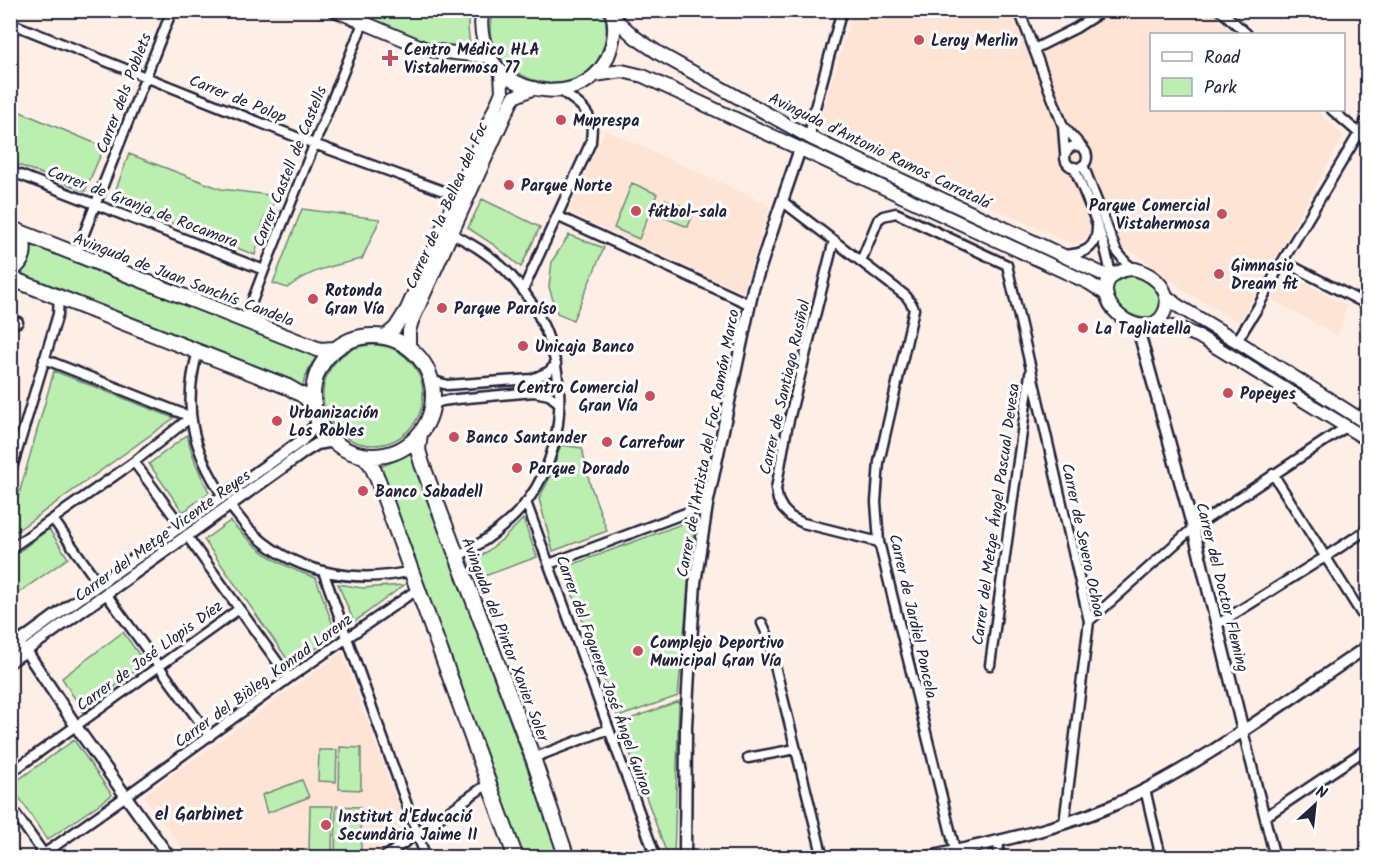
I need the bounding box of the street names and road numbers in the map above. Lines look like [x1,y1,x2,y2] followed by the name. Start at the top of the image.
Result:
[90,29,159,157] street label: Carrer dels Poblets
[185,69,290,130] street label: Carrer de Polop
[247,82,334,251] street label: Carrer Castell de Castells
[764,87,996,217] street label: Avinguda d'Antonio Ramos Carratalá
[399,118,496,293] street label: Carrer de la Bellea del Foc
[43,159,242,255] street label: Carrer de Granja de Rocamora
[69,227,298,334] street label: Avinguda de Juan Sanchís Candela
[753,297,818,477] street label: Carrer de Santiago Rusiñol
[670,307,747,579] street label: Carrer de l'Artista del Foc Ramón Marco
[966,382,1027,647] street label: Carrer del Metge Ángel Pascual Devesa
[1054,461,1111,620] street label: Carrer de Severo Ochoa
[70,464,256,609] street label: Carrer del Metge Vicente Reyes
[1188,500,1255,675] street label: Carrer del Doctor Fleming
[881,532,944,701] street label: Carrer de Jardiel Poncela
[454,534,556,747] street label: Avinguda del Pintor Xavier Soler
[548,552,659,799] street label: Carrer del Foguerer José Ángel Guirao
[71,594,228,718] street label: Carrer de José Llopis Díez
[170,608,358,755] street label: Carrer del Biòleg Konrad Lorenz

